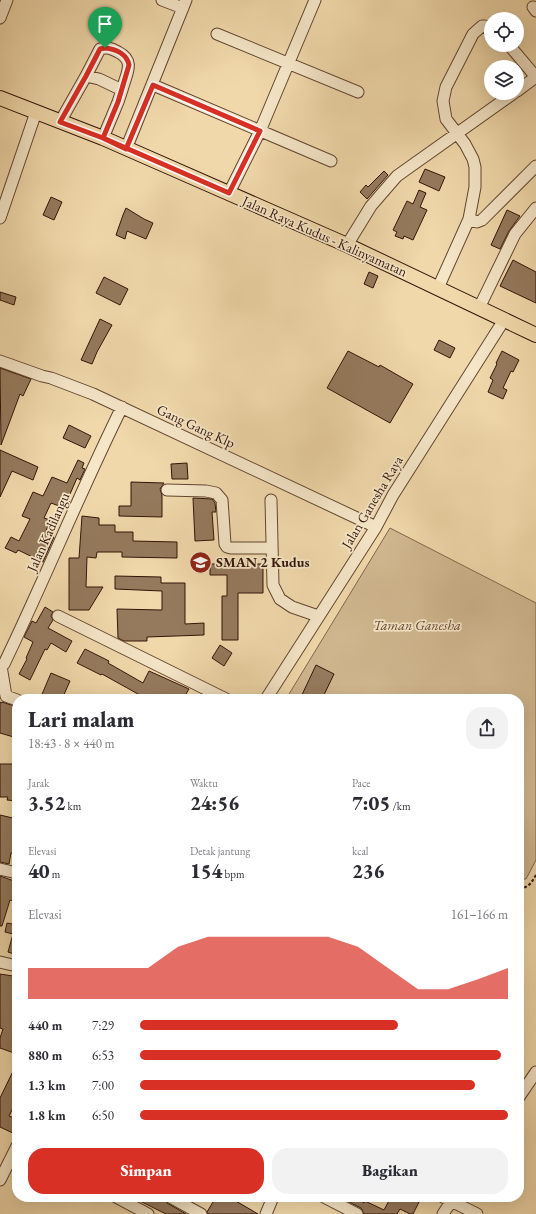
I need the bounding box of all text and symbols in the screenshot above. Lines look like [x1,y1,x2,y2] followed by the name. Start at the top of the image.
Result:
[88,7.0,122,48] pin
[484,12,524,100] map controls
[484,12,524,52] button: locate
[94,13,116,35] icon: arrive
[484,60,524,100] button: layers
[239,191,411,281] street label: Jalan Raya Kudus - Kalinyamatan
[154,400,238,452] street label: Gang Gang Klp
[337,452,407,553] street label: Jalan Ganesha Raya
[22,489,74,575] street label: Jalan Kadilangu
[187,549,213,575] school or university icon: SMAN 2 Kudus
[216,553,309,571] place label: SMAN 2 Kudus
[373,616,461,634] park label: Taman Ganesha
[28,705,134,734] text: Lari malam
[466,707,508,749] button: share
[28,735,115,752] text: 18:43 · 8 × 440 m
[28,776,49,790] text: Jarak
[190,776,218,790] text: Waktu
[352,776,370,790] text: Pace
[28,790,65,816] text: 3.52
[190,790,239,816] text: 24:56
[352,790,390,816] text: 7:05
[65,799,81,813] text: km
[390,799,411,813] text: /km
[28,844,56,858] text: Elevasi
[190,844,250,858] text: Detak jantung
[352,844,369,858] text: kcal
[28,858,50,884] text: 40
[190,858,222,884] text: 154
[352,858,384,884] text: 236
[50,867,60,881] text: m
[222,867,245,881] text: bpm
[28,906,62,923] text: Elevasi
[451,906,508,923] text: 161–166 m
[28,1017,62,1034] text: 440 m
[92,1017,114,1034] text: 7:29
[28,1047,62,1064] text: 880 m
[92,1047,114,1064] text: 6:53
[28,1077,66,1094] text: 1.3 km
[92,1077,114,1094] text: 7:00
[28,1107,66,1124] text: 1.8 km
[92,1107,114,1124] text: 6:50
[28,1148,264,1194] button: Simpan
[272,1148,508,1194] button: Bagikan

